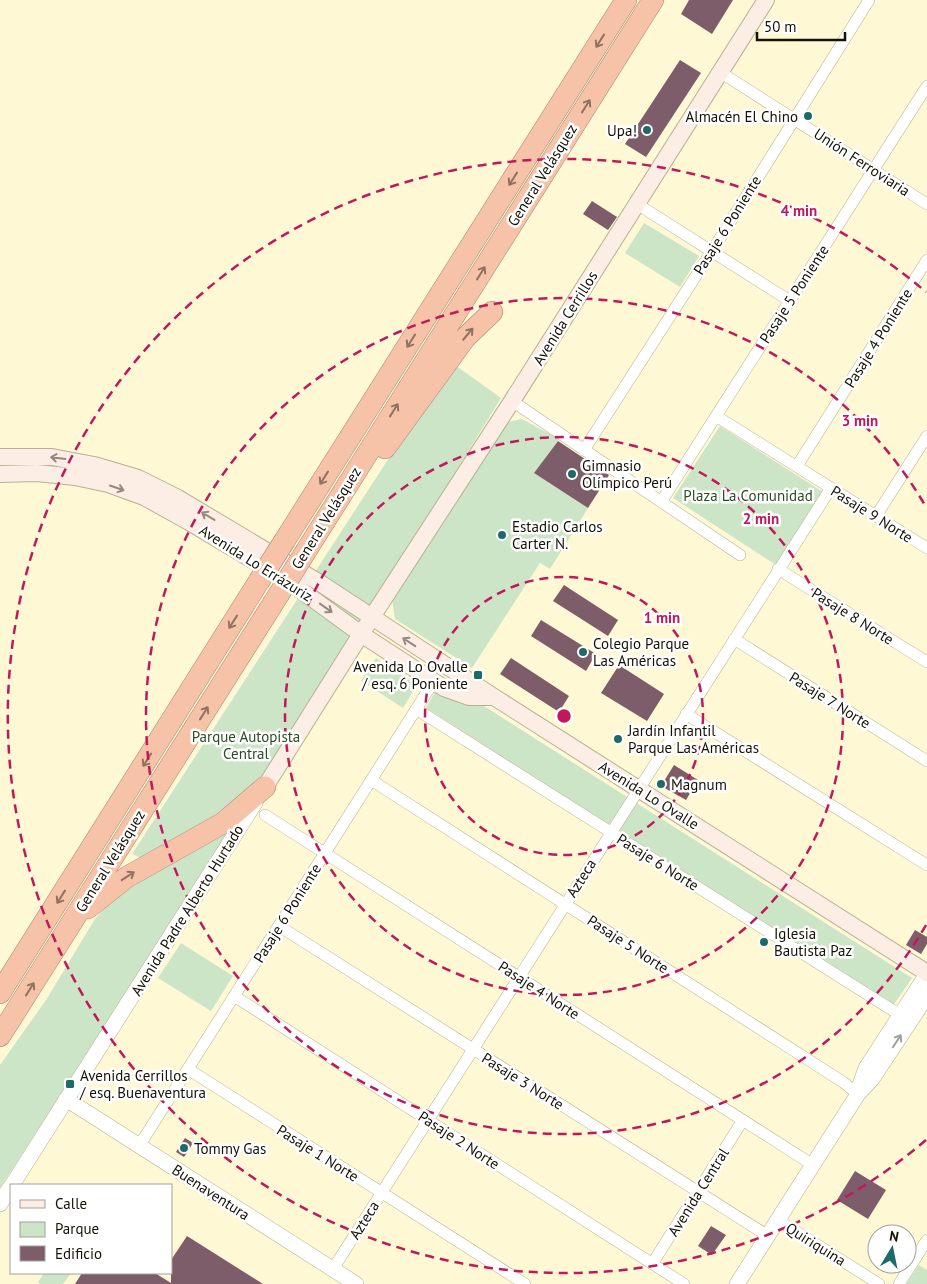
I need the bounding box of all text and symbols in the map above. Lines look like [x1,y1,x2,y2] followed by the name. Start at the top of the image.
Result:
[757,10,844,42] scale bar
[764,17,797,36] text: 50 m
[594,34,604,48] one-way arrow
[582,99,592,113] one-way arrow
[686,107,798,126] place label: Almacén El Chino
[802,110,814,122] marker: Almacén El Chino
[503,120,581,230] street label: General Velásquez
[607,121,637,140] place label: Upa!
[641,124,653,136] marker: Upa!
[810,124,914,200] street label: Unión Ferroviaria
[508,171,518,185] one-way arrow
[689,172,765,278] street label: Pasaje 6 Poniente
[781,201,817,220] text: 4 min
[755,241,833,347] street label: Pasaje 5 Poniente
[476,266,486,280] one-way arrow
[528,267,602,369] street label: Avenida Cerrillos
[840,285,916,391] street label: Pasaje 4 Poniente
[463,328,474,341] one-way arrow
[405,333,415,347] one-way arrow
[390,404,400,418] one-way arrow
[842,411,878,430] text: 3 min
[50,453,66,463] one-way arrow
[582,456,672,492] place label: Gimnasio Olímpico Perú
[287,463,365,573] street label: General Velásquez
[566,468,578,480] marker: Gimnasio Olímpico Perú
[318,470,328,484] one-way arrow
[827,481,917,547] street label: Pasaje 9 Norte
[109,484,124,493] one-way arrow
[683,486,813,505] park label: Plaza La Comunidad
[743,509,779,528] text: 2 min
[201,510,216,520] one-way arrow
[512,517,603,553] place label: Estadio Carlos Carter N.
[196,521,316,605] street label: Avenida Lo Errázuriz
[496,529,508,541] marker: Estadio Carlos Carter N.
[808,583,898,649] street label: Pasaje 8 Norte
[319,603,333,613] one-way arrow
[644,608,680,627] text: 1 min
[228,614,238,628] one-way arrow
[593,634,689,670] place label: Colegio Parque Las Américas
[403,637,417,647] one-way arrow
[577,646,589,658] marker: Colegio Parque Las Américas
[353,657,468,693] place label: Avenida Lo Ovalle / esq. 6 Poniente
[786,667,874,733] street label: Pasaje 7 Norte
[472,669,484,681] marker: Avenida Lo Ovalle / esq. 6 Poniente
[199,706,209,720] one-way arrow
[555,707,573,725] centre of rings
[627,721,759,757] place label: Jardín Infantil Parque Las Américas
[192,727,300,763] park label: Parque Autopista Central
[612,733,624,745] marker: Jardín Infantil Parque Las Américas
[142,752,152,766] one-way arrow
[595,757,703,833] street label: Avenida Lo Ovalle
[671,775,727,794] place label: Magnum
[655,778,667,790] marker: Magnum
[71,806,149,916] street label: General Velásquez
[126,821,248,999] street label: Avenida Padre Alberto Hurtado
[613,829,703,895] street label: Pasaje 6 Norte
[562,855,600,901] street label: Azteca
[249,860,325,966] street label: Pasaje 6 Poniente
[121,871,135,881] one-way arrow
[55,890,65,904] one-way arrow
[584,911,672,977] street label: Pasaje 5 Norte
[774,924,852,960] place label: Iglesia Bautista Paz
[758,936,770,948] marker: Iglesia Bautista Paz
[495,957,583,1023] street label: Pasaje 4 Norte
[25,982,35,996] one-way arrow
[892,1034,902,1048] one-way arrow
[478,1048,568,1114] street label: Pasaje 3 Norte
[79,1066,206,1102] place label: Avenida Cerrillos / esq. Buenaventura
[64,1078,76,1090] marker: Avenida Cerrillos / esq. Buenaventura
[415,1107,503,1173] street label: Pasaje 2 Norte
[273,1120,363,1186] street label: Pasaje 1 Norte
[194,1139,266,1158] place label: Tommy Gas
[178,1142,190,1154] marker: Tommy Gas
[663,1144,733,1240] street label: Avenida Central
[169,1160,253,1224] street label: Buenaventura
[10,1184,172,1274] legend
[55,1194,87,1213] text: Calle
[345,1197,383,1243] street label: Azteca
[782,1218,850,1270] street label: Quiriquina
[55,1219,99,1238] text: Parque
[867,1224,917,1274] north arrow
[888,1227,900,1246] text: N
[55,1244,102,1263] text: Edificio

